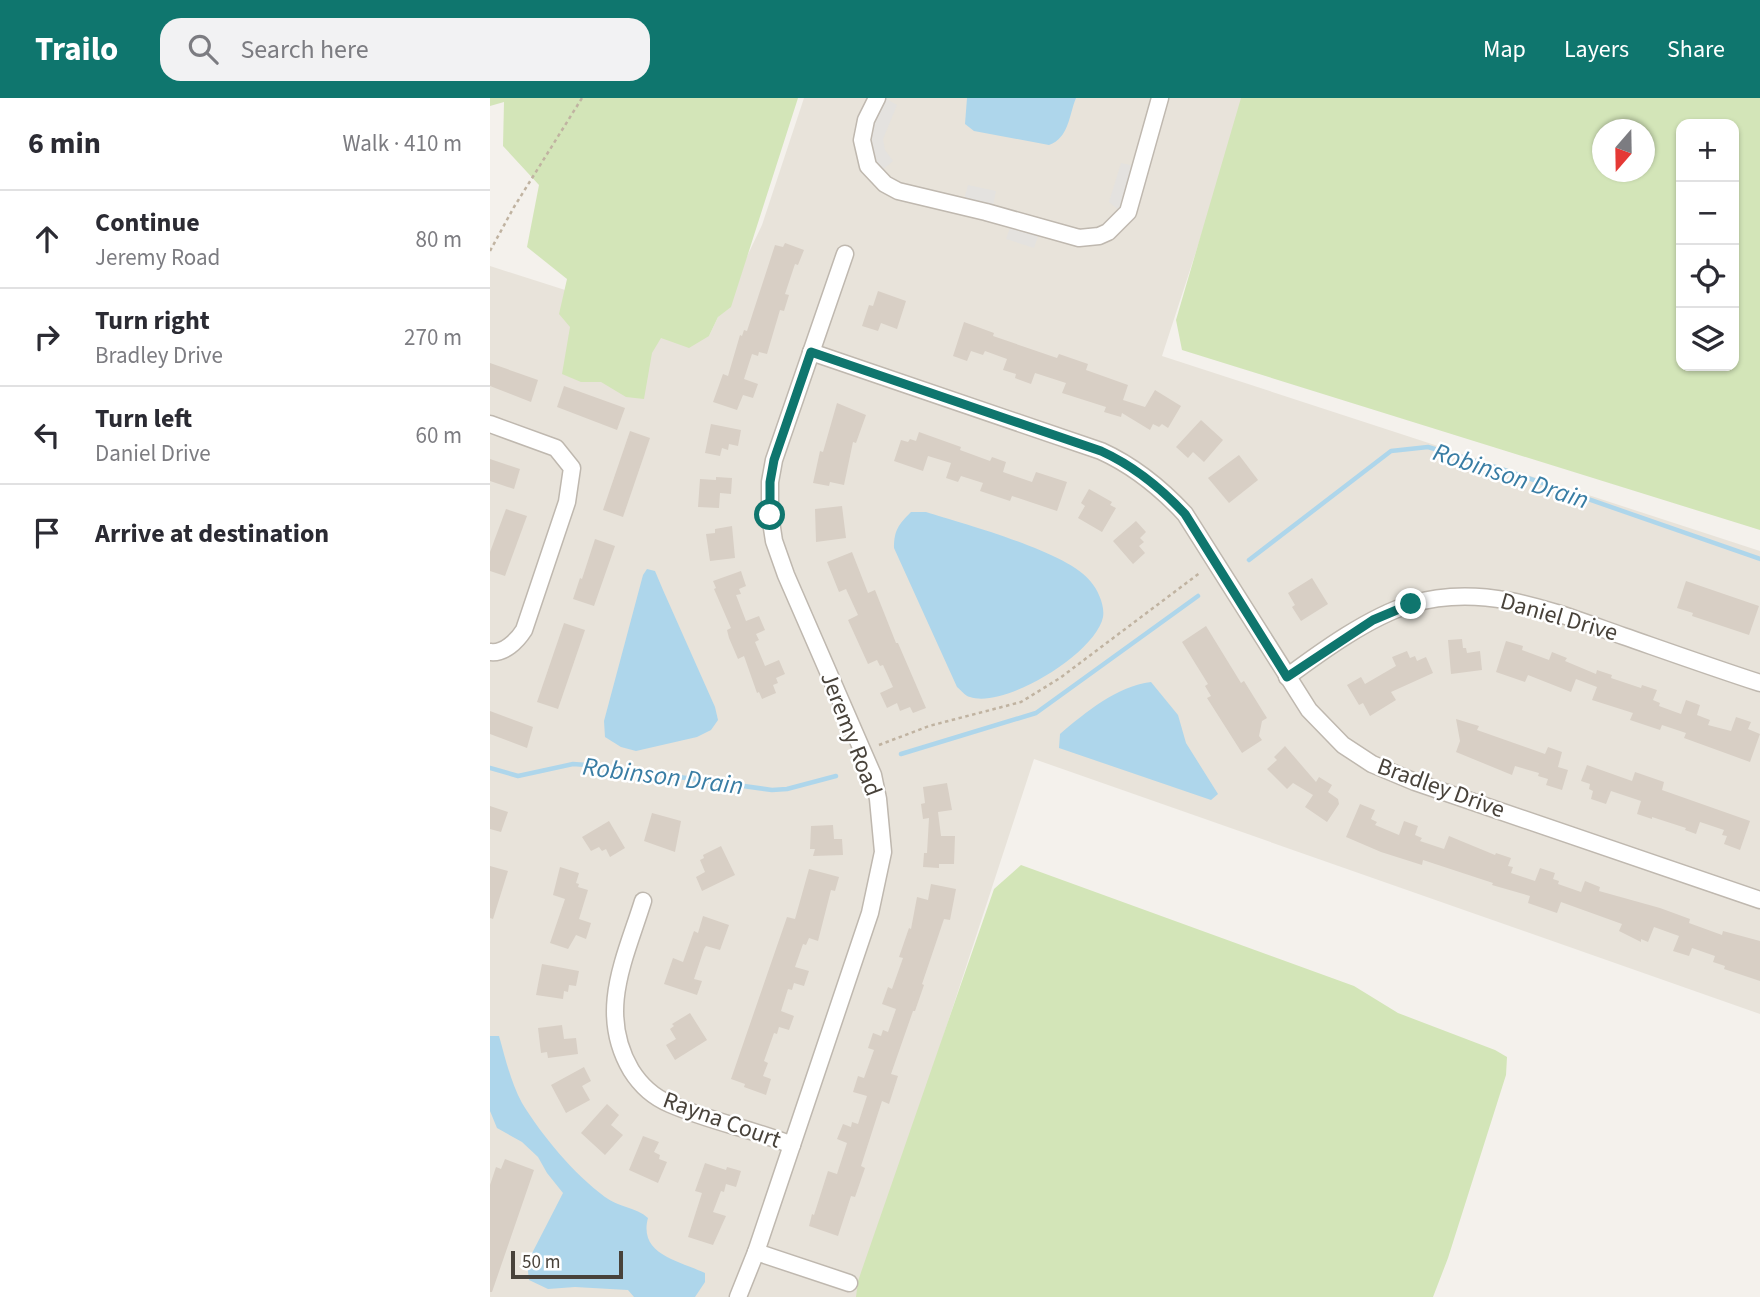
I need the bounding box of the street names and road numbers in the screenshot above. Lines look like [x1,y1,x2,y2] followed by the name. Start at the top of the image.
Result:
[1496,584,1622,650] street label: Daniel Drive
[811,667,891,801] street label: Jeremy Road
[1372,749,1510,827] street label: Bradley Drive
[658,1083,786,1157] street label: Rayna Court

